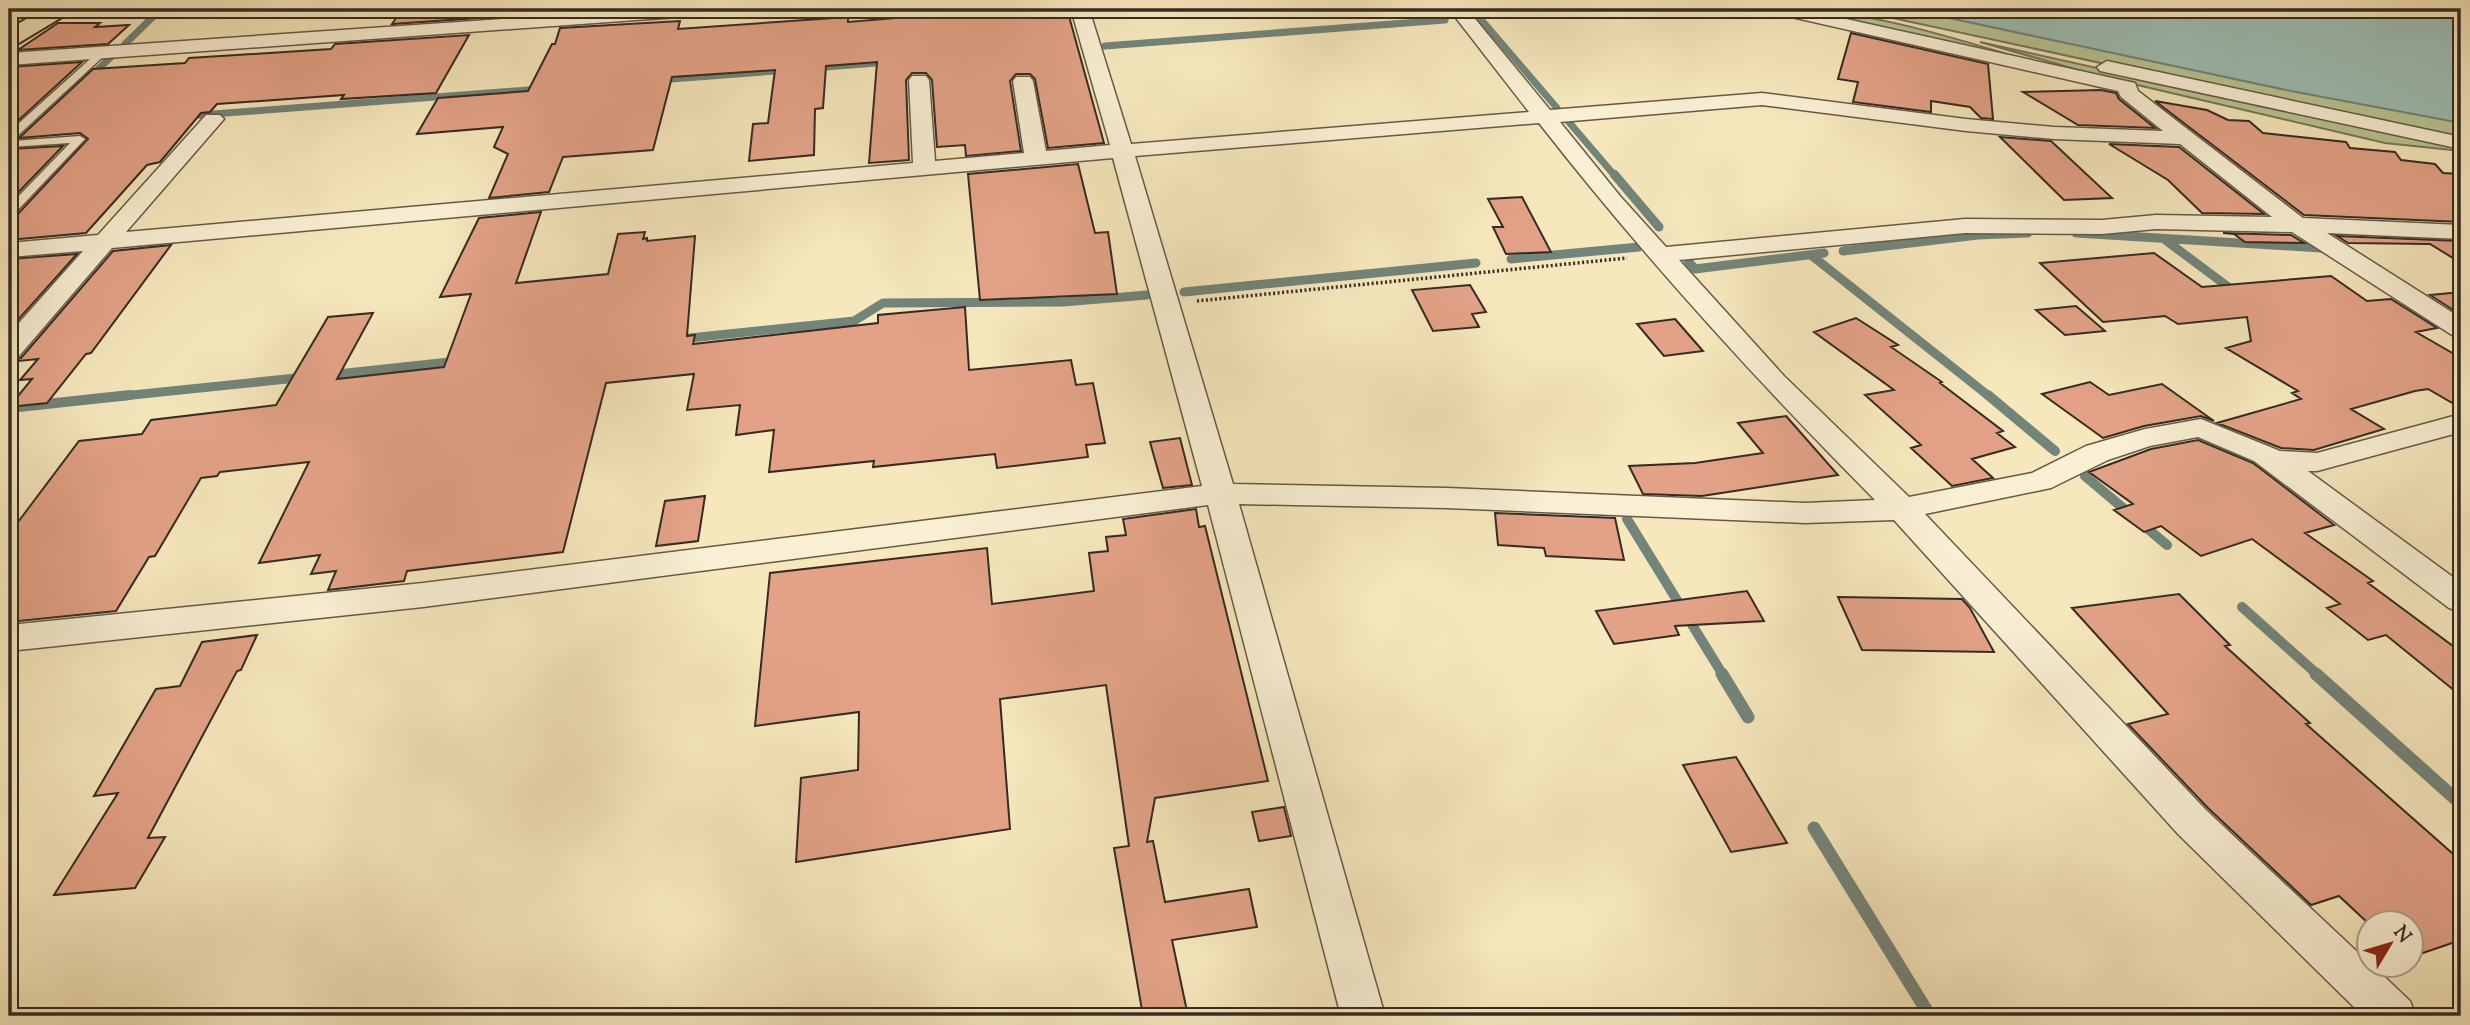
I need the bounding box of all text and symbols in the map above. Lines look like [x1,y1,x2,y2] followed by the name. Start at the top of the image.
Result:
[2354,909,2424,979] north arrow
[2386,921,2417,949] text: N

